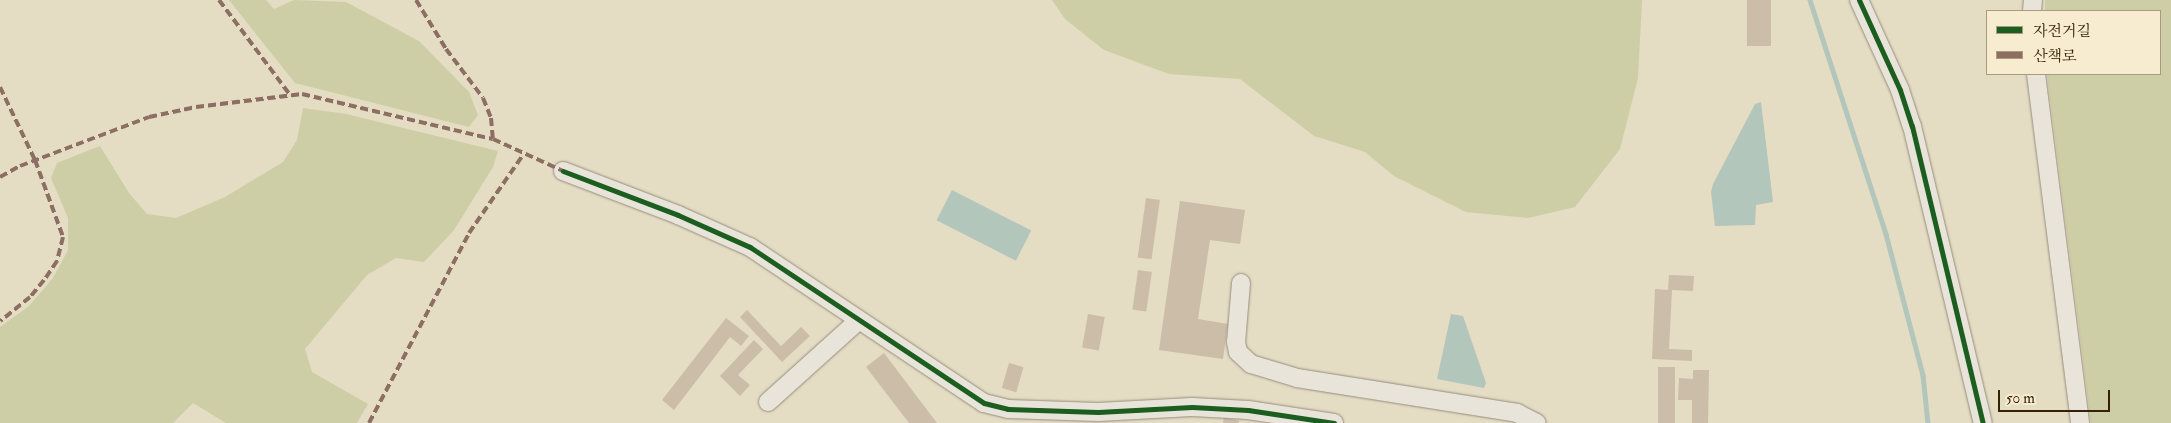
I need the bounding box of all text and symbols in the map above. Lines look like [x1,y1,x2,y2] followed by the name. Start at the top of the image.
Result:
[1986,10,2161,75] legend
[2033,22,2091,41] text: 자전거길
[2033,47,2076,66] text: 산책로
[2001,380,2114,412] scale bar
[2006,389,2035,408] text: 50 m

